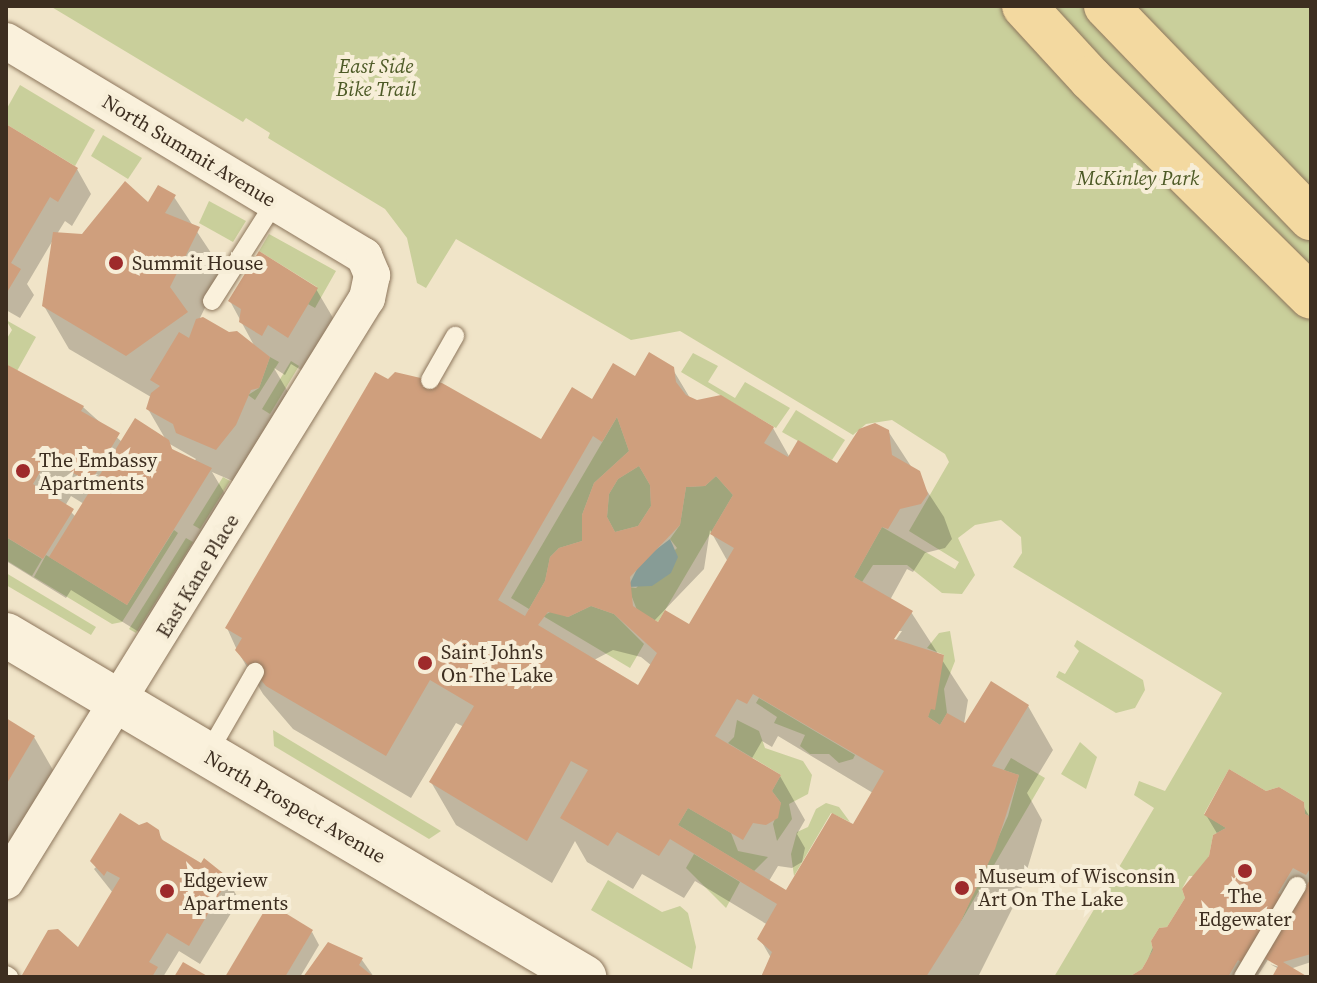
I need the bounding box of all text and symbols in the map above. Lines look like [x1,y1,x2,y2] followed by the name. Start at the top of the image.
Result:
[336,55,416,102] park label: East Side Bike Trail
[98,90,280,212] street label: North Summit Avenue
[1077,166,1199,190] park label: McKinley Park
[132,251,264,275] place label: Summit House
[107,254,125,272] marker: Summit House
[39,448,157,495] place label: The Embassy Apartments
[14,462,32,480] marker: The Embassy Apartments
[152,510,244,642] street label: East Kane Place
[441,640,554,687] place label: Saint John's On The Lake
[416,654,434,672] marker: Saint John's On The Lake
[200,745,390,869] street label: North Prospect Avenue
[1236,862,1254,880] marker: The Edgewater
[978,864,1176,911] place label: Museum of Wisconsin Art On The Lake
[183,868,288,915] place label: Edgeview Apartments
[953,879,971,897] marker: Museum of Wisconsin Art On The Lake
[158,882,176,900] marker: Edgeview Apartments
[1198,884,1292,931] place label: The Edgewater

